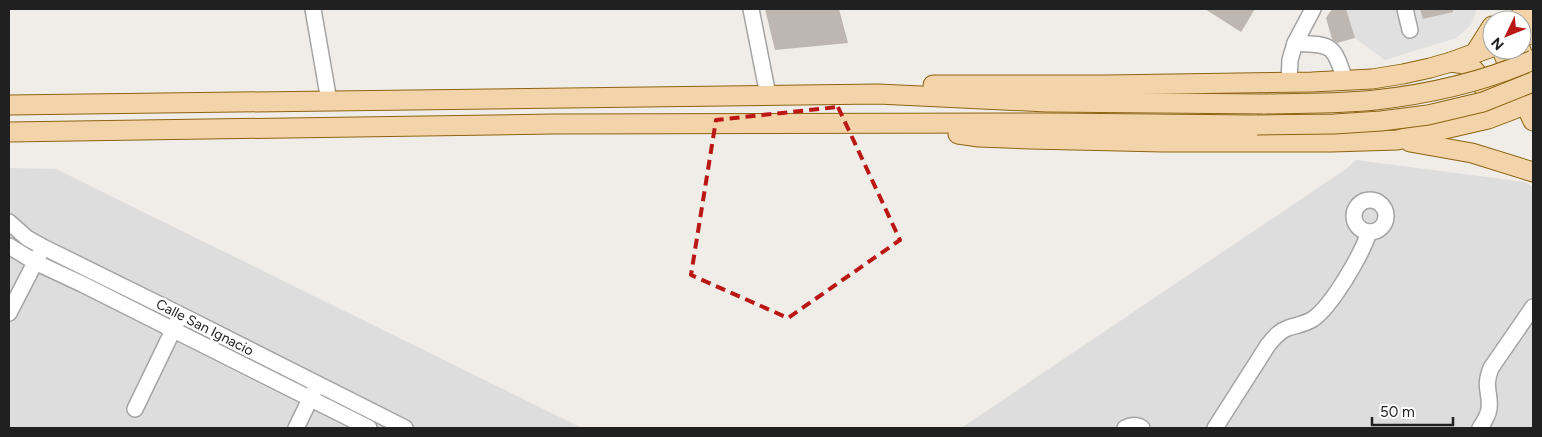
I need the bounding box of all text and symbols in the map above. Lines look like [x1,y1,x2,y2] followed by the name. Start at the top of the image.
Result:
[1482,10,1532,60] north arrow
[1488,34,1508,53] text: N
[153,295,256,359] street label: Calle San Ignacio
[1372,394,1453,426] scale bar
[1380,403,1415,421] text: 50 m

